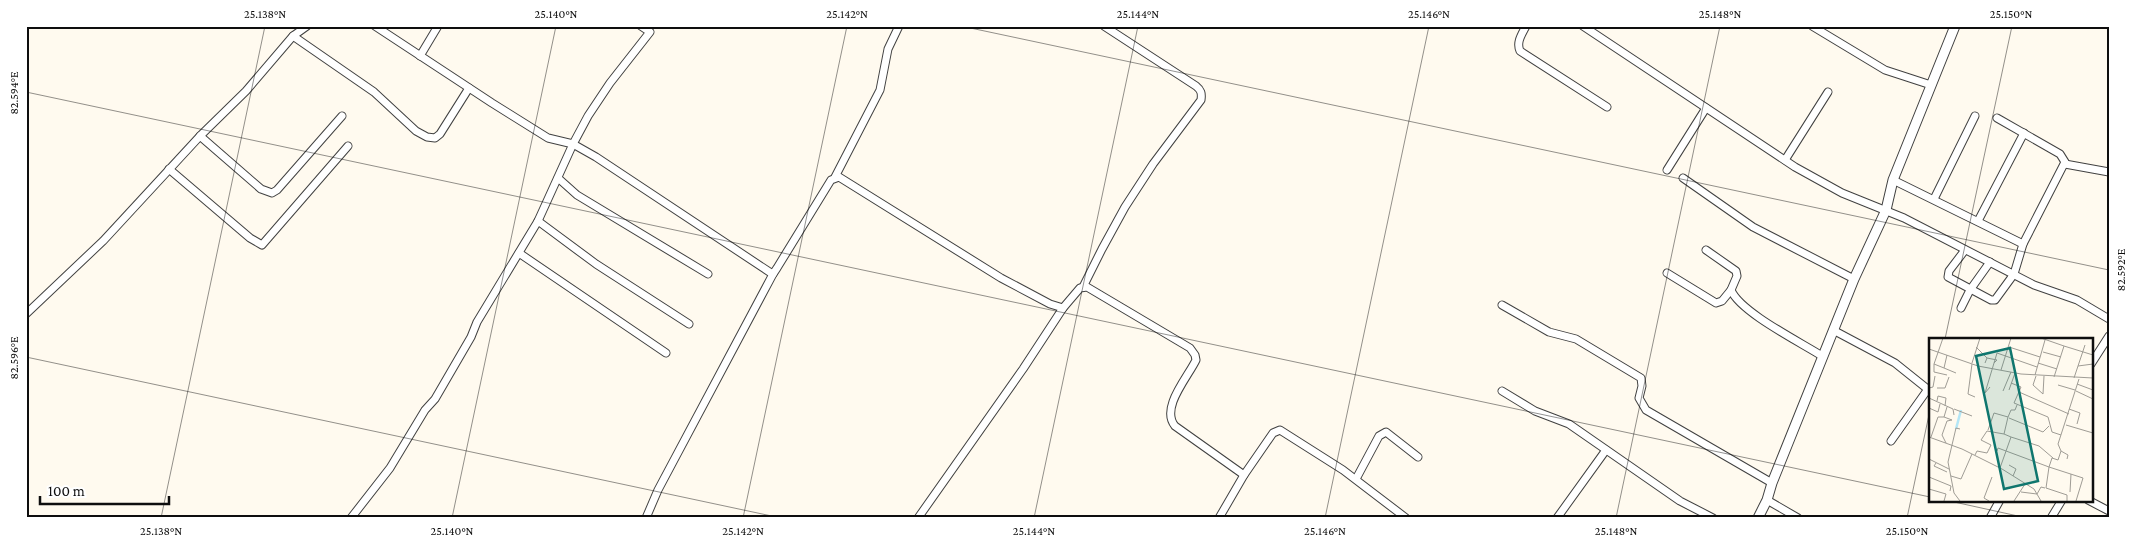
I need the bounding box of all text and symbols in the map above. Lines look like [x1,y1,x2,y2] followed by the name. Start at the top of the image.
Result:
[244,7,286,21] text: 25.138°N
[534,7,578,21] text: 25.140°N
[826,7,868,21] text: 25.142°N
[1117,7,1159,21] text: 25.144°N
[1408,7,1450,21] text: 25.146°N
[1699,7,1741,21] text: 25.148°N
[1990,7,2032,21] text: 25.150°N
[7,71,21,115] text: 82.594°E
[2114,248,2128,291] text: 82.592°E
[7,336,21,379] text: 82.596°E
[1929,338,2092,502] inset map
[40,474,169,506] scale bar
[48,483,85,499] text: 100 m
[140,524,182,538] text: 25.138°N
[430,524,474,538] text: 25.140°N
[722,524,764,538] text: 25.142°N
[1013,524,1055,538] text: 25.144°N
[1304,524,1346,538] text: 25.146°N
[1595,524,1637,538] text: 25.148°N
[1886,524,1928,538] text: 25.150°N

